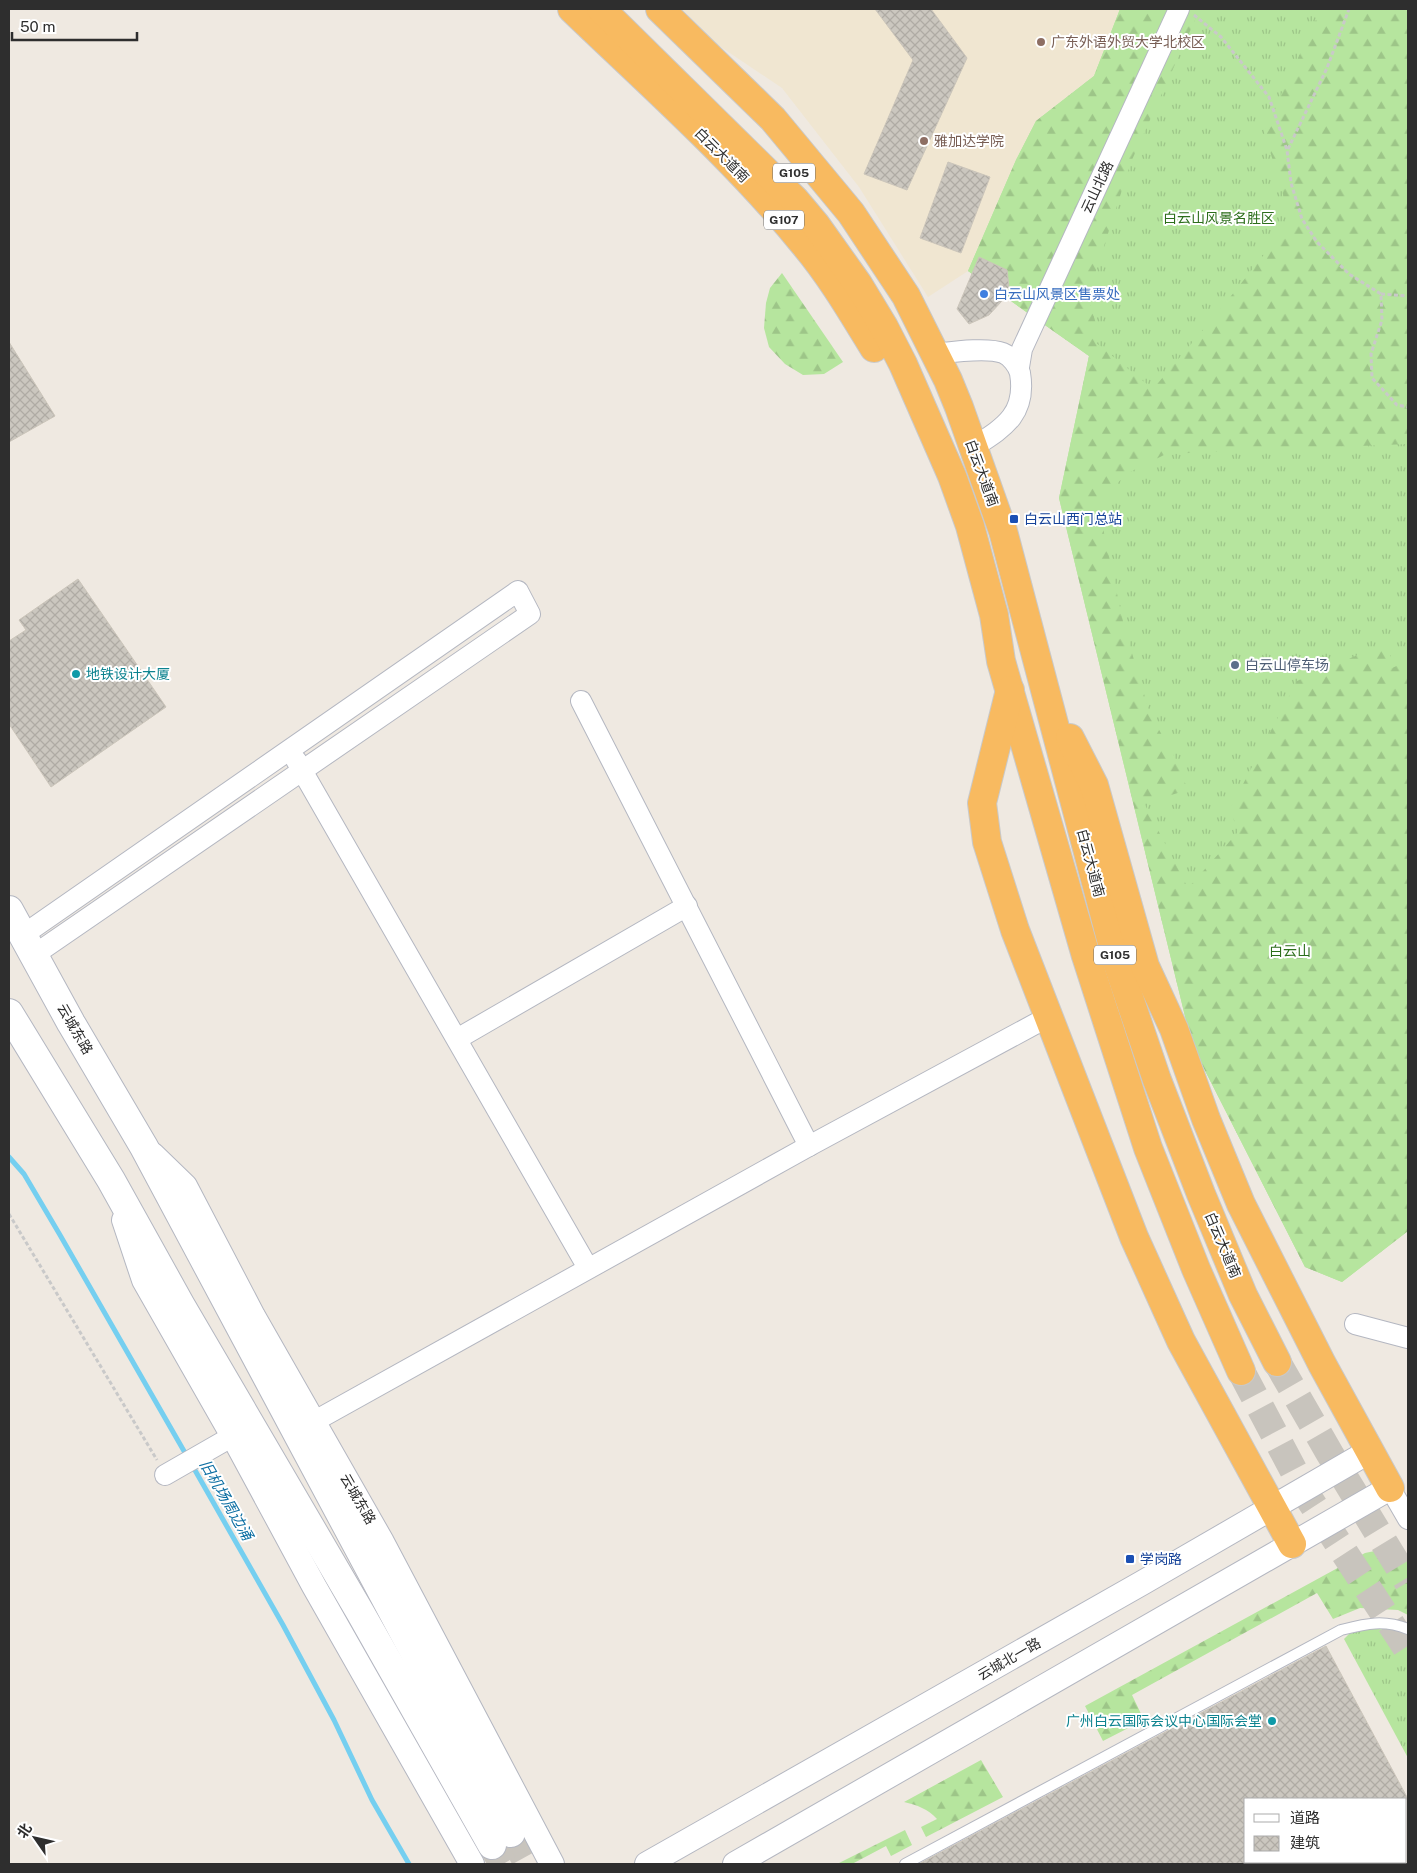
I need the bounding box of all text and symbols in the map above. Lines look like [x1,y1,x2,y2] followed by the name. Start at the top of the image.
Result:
[12,10,138,42] scale bar
[20,18,55,35] text: 50 m
[1051,34,1205,50] place label: 广东外语外贸大学北校区
[1035,36,1047,48] marker: 广东外语外贸大学北校区
[692,125,752,185] street label: 白云大道南
[934,133,1004,149] place label: 雅加达学院
[918,135,930,147] marker: 雅加达学院
[1078,158,1116,216] street label: 云山北路
[773,164,815,182] road number: G105
[764,210,804,230] road number: G107
[1163,210,1275,226] park label: 白云山风景名胜区
[994,286,1120,302] place label: 白云山风景区售票处
[978,288,990,300] marker: 白云山风景区售票处
[963,437,1001,509] street label: 白云大道南
[1024,511,1122,527] place label: 白云山西门总站
[1008,513,1020,525] marker: 白云山西门总站
[1245,657,1329,673] place label: 白云山停车场
[1229,659,1241,671] marker: 白云山停车场
[86,666,170,682] place label: 地铁设计大厦
[70,668,82,680] marker: 地铁设计大厦
[1074,827,1108,899] street label: 白云大道南
[1269,943,1311,959] park label: 白云山
[1094,946,1136,964] road number: G105
[54,1001,96,1057] street label: 云城东路
[1202,1210,1244,1280] street label: 白云大道南
[197,1457,257,1545] water label: 旧机场周边涌
[337,1471,379,1527] street label: 云城东路
[1140,1551,1182,1567] place label: 学岗路
[1124,1553,1136,1565] marker: 学岗路
[975,1635,1043,1683] street label: 云城北一路
[1066,1713,1262,1729] place label: 广州白云国际会议中心国际会堂
[1266,1715,1278,1727] marker: 广州白云国际会议中心国际会堂
[1244,1798,1407,1863] legend
[1290,1809,1320,1826] text: 道路
[10,1813,60,1863] north arrow
[14,1820,35,1841] text: 北
[1290,1834,1320,1851] text: 建筑

